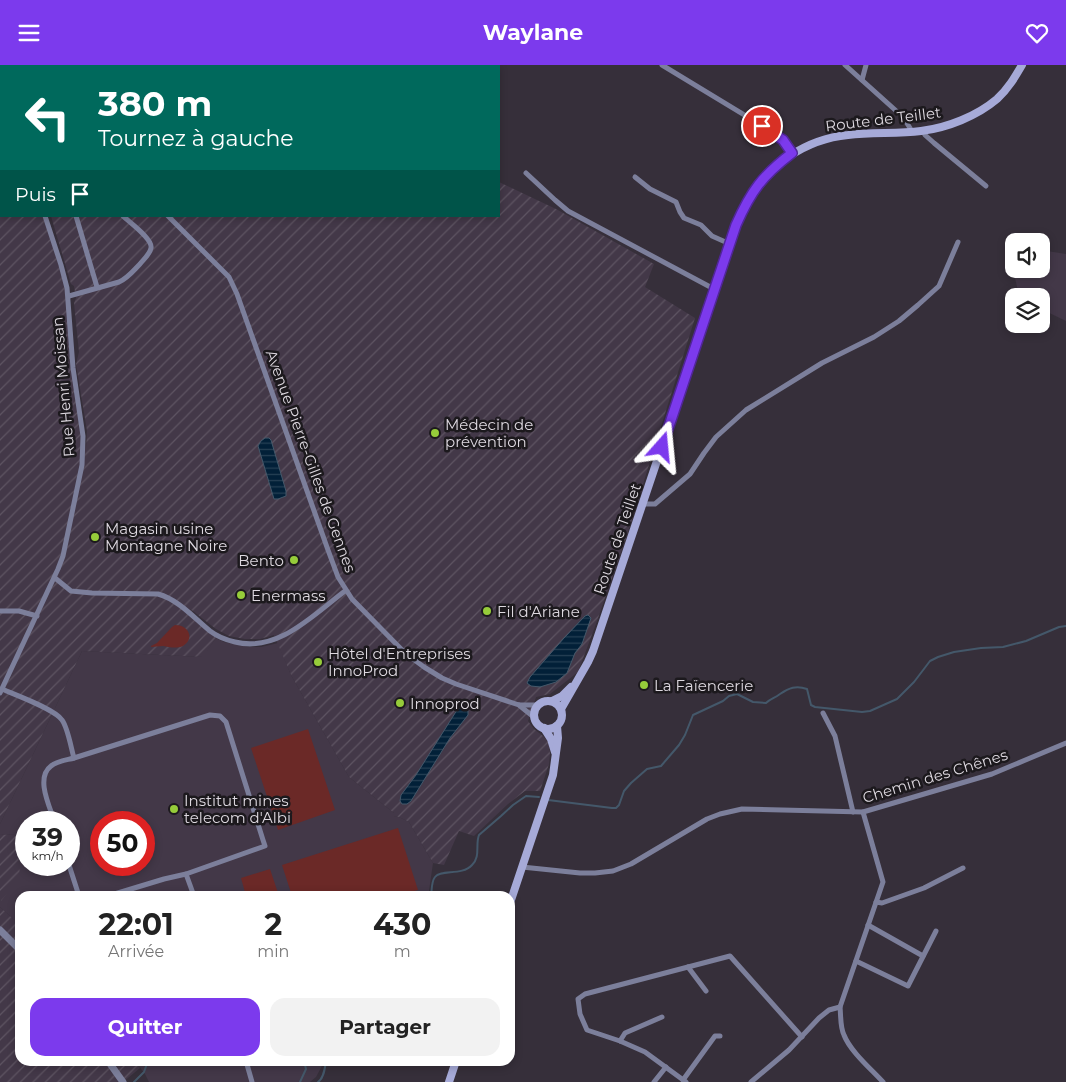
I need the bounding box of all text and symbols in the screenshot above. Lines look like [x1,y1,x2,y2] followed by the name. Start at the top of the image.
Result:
[15,19,43,47] icon: menu
[483,19,583,46] text: Waylane
[1023,19,1051,47] icon: heart
[98,82,212,125] text: 380 m
[15,85,80,150] icon: left
[824,102,942,136] street label: Route de Teillet
[741,105,783,147] pin
[748,112,776,140] icon: arrive
[98,125,294,152] text: Tournez à gauche
[66,180,94,208] icon: arrive
[15,183,56,206] text: Puis
[1005,233,1050,333] map controls
[1005,233,1050,278] button: sound
[1005,288,1050,333] button: layers
[47,316,79,458] street label: Rue Henri Moissan
[262,347,360,575] street label: Avenue Pierre-Gilles de Gennes
[445,415,533,451] place label: Médecin de prévention
[635,420,687,472] position arrow
[429,427,441,439] marker: Médecin de prévention
[589,481,645,597] street label: Route de Teillet
[105,519,227,555] place label: Magasin usine Montagne Noire
[89,531,101,543] marker: Magasin usine Montagne Noire
[238,551,284,570] place label: Bento
[288,554,300,566] marker: Bento
[251,586,326,605] place label: Enermass
[235,589,247,601] marker: Enermass
[497,602,580,621] place label: Fil d'Ariane
[481,605,493,617] marker: Fil d'Ariane
[328,644,471,680] place label: Hôtel d'Entreprises InnoProd
[312,656,324,668] marker: Hôtel d'Entreprises InnoProd
[654,676,753,695] place label: La Faïencerie
[638,679,650,691] marker: La Faïencerie
[410,694,480,713] place label: Innoprod
[394,697,406,709] marker: Innoprod
[860,745,1010,807] street label: Chemin des Chênes
[184,791,291,827] place label: Institut mines telecom d'Albi
[168,803,180,815] marker: Institut mines telecom d'Albi
[90,811,155,876] speed limit sign: 50
[32,822,63,852] text: 39
[31,848,64,863] text: km/h
[99,906,174,943] text: 22:01
[264,906,282,943] text: 2
[373,906,432,943] text: 430
[108,942,164,961] text: Arrivée
[257,942,289,961] text: min
[394,942,411,961] text: m
[30,998,260,1056] button: Quitter
[270,998,500,1056] button: Partager

